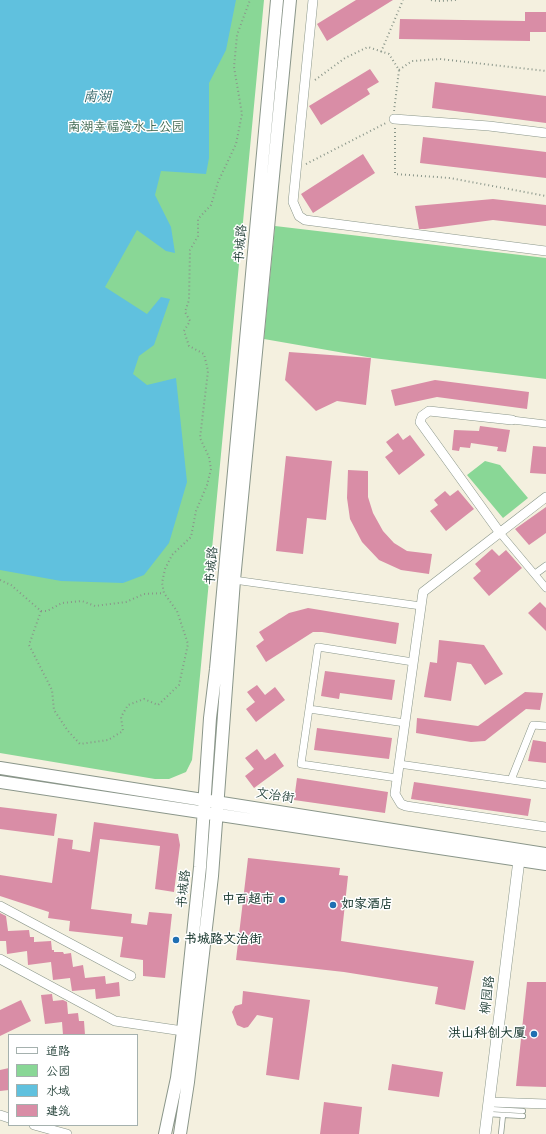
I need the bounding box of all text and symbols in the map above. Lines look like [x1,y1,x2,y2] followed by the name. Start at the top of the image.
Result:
[83,89,111,105] water label: 南湖
[68,120,184,136] park label: 南湖幸福湾水上公园
[232,224,250,264] street label: 书城路
[203,546,221,586] street label: 书城路
[255,785,295,807] street label: 文治街
[174,869,194,909] street label: 书城路
[222,892,274,908] place label: 中百超市
[277,895,287,905] marker: 中百超市
[341,897,393,913] place label: 如家酒店
[328,900,338,910] marker: 如家酒店
[184,932,262,948] place label: 书城路文治街
[171,935,181,945] marker: 书城路文治街
[478,975,498,1015] street label: 柳园路
[448,1026,526,1042] place label: 洪山科创大厦
[529,1029,539,1039] marker: 洪山科创大厦
[8,1034,138,1126] legend
[46,1044,70,1058] text: 道路
[46,1064,70,1078] text: 公园
[46,1084,70,1098] text: 水域
[46,1104,70,1118] text: 建筑

